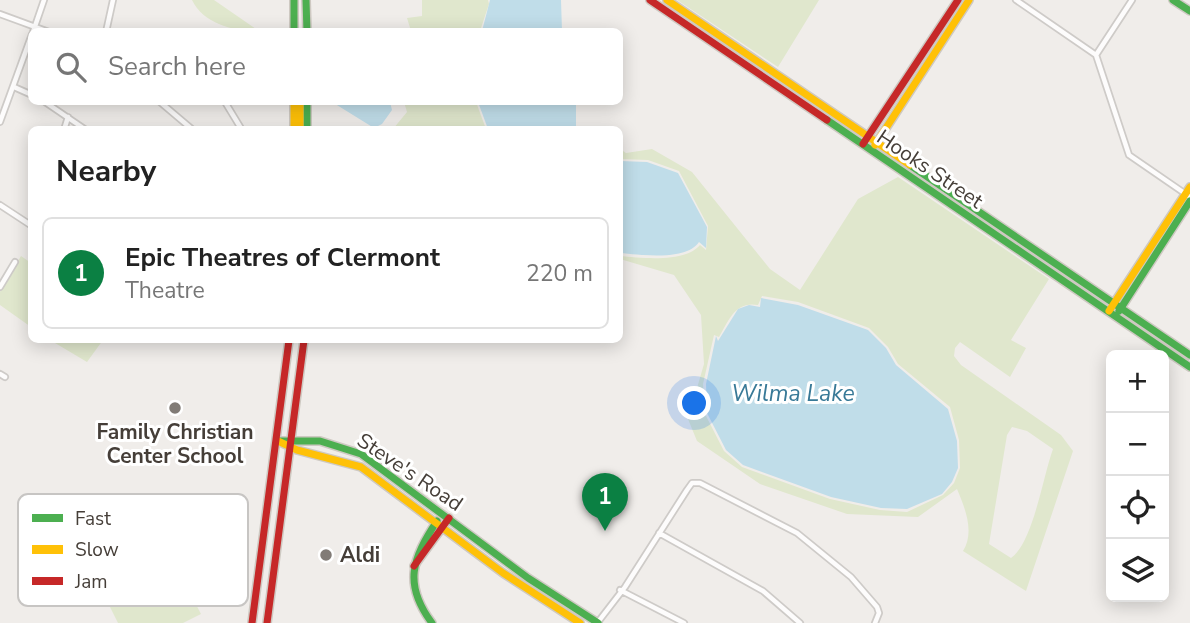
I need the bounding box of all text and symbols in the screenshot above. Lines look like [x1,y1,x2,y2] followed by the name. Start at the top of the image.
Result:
[28,28,623,105] search box
[52,48,90,86] icon: search
[108,49,246,84] text: Search here
[871,123,989,215] street label: Hooks Street
[56,151,156,192] text: Nearby
[125,240,440,275] text: Epic Theatres of Clermont
[74,258,88,289] text: 1
[526,258,593,289] text: 220 m
[125,275,205,306] text: Theatre
[1106,350,1169,602] map controls
[1106,350,1169,413] button: +
[731,378,855,409] water label: Wilma Lake
[677,386,711,420] your location
[167,400,183,416] marker: Family Christian Center School
[1106,413,1169,476] button: −
[96,418,254,470] place label: Family Christian Center School
[352,426,468,518] street label: Steve's Road
[582,473,628,531] pin: 1
[1106,476,1169,539] button: locate
[18,494,248,606] legend
[75,506,111,532] text: Fast
[75,537,119,563] text: Slow
[1106,539,1169,602] button: layers
[340,541,380,569] place label: Aldi
[318,547,334,563] marker: Aldi
[74,569,108,595] text: Jam

